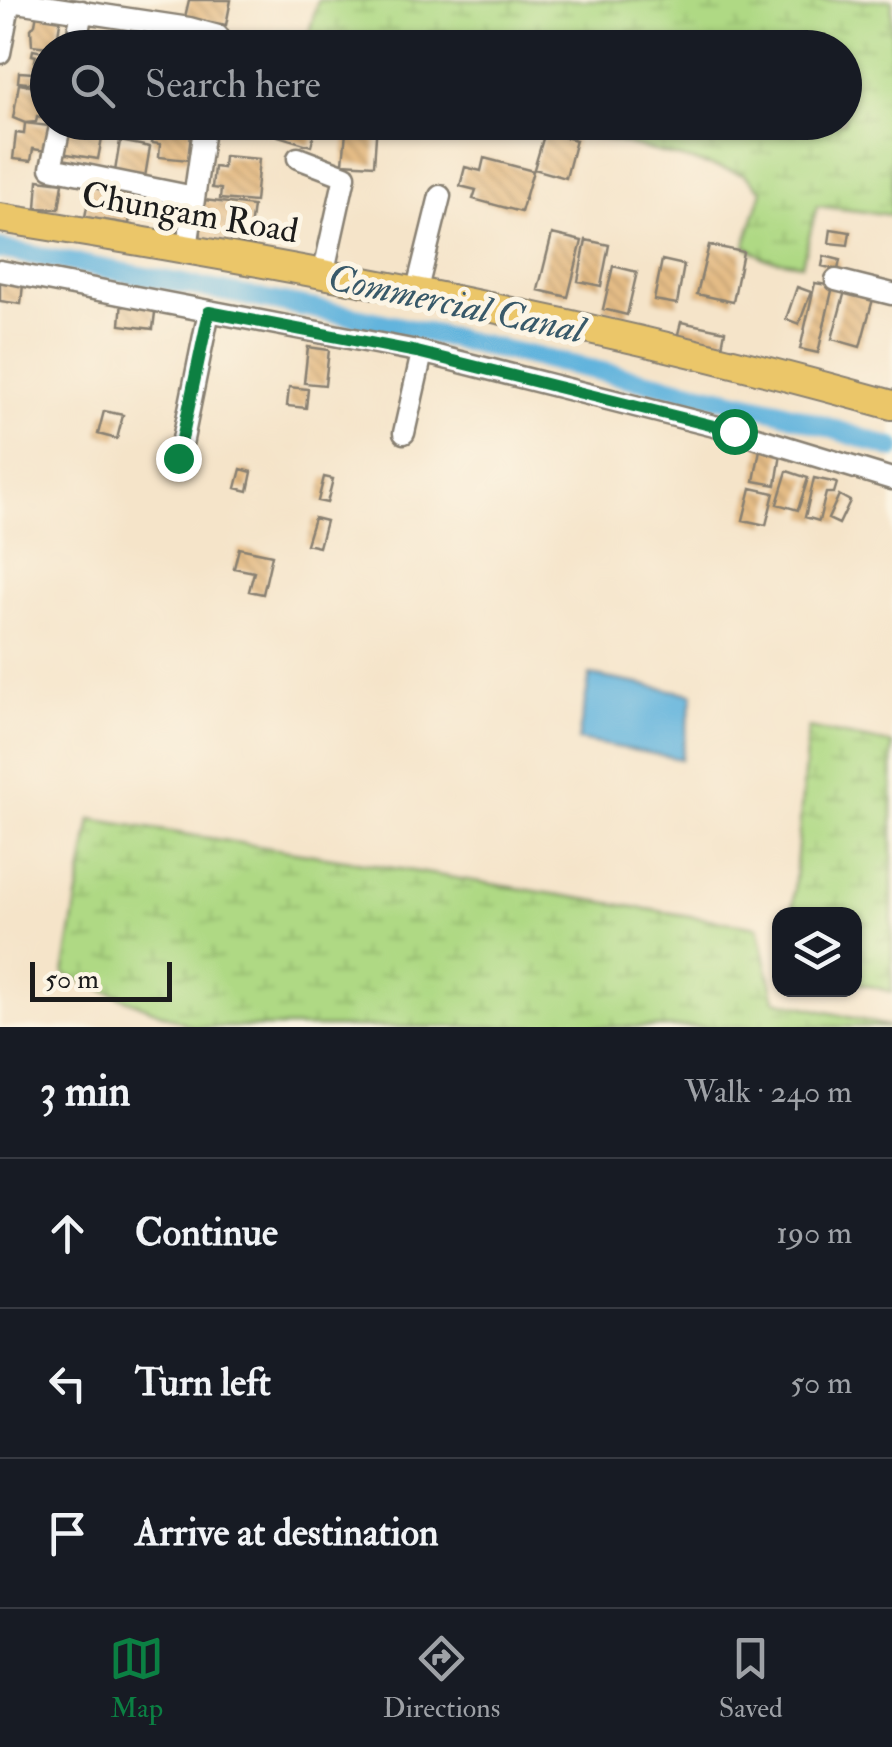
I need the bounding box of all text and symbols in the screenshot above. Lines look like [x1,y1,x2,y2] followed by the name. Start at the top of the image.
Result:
[30,30,862,140] search box
[65,58,120,113] icon: search
[145,61,321,109] text: Search here
[78,172,302,254] street label: Chungam Road
[323,253,591,355] water label: Commercial Canal
[712,409,758,455] route start
[156,436,202,482] route end
[772,907,862,997] map controls
[772,907,862,997] button: layers
[30,957,172,1001] scale bar
[45,962,99,997] text: 50 m
[40,1066,130,1118] text: 3 min
[684,1072,852,1112] text: Walk · 240 m
[40,1206,95,1261] icon: ahead
[135,1209,278,1257] text: Continue
[776,1213,852,1253] text: 190 m
[40,1356,95,1411] icon: left
[135,1359,271,1407] text: Turn left
[790,1363,852,1403] text: 50 m
[40,1506,95,1561] icon: arrive
[135,1509,439,1557] text: Arrive at destination
[109,1631,164,1726] tab: Map
[383,1631,500,1726] tab: Directions
[719,1631,783,1726] tab: Saved

